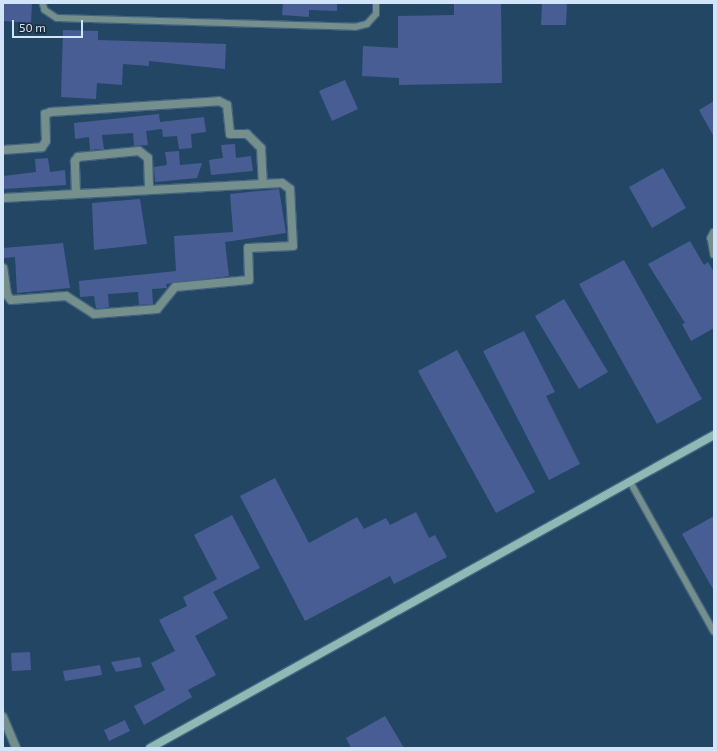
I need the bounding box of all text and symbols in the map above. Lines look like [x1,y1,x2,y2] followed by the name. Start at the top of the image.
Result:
[14,12,85,38] scale bar
[19,20,46,34] text: 50 m

